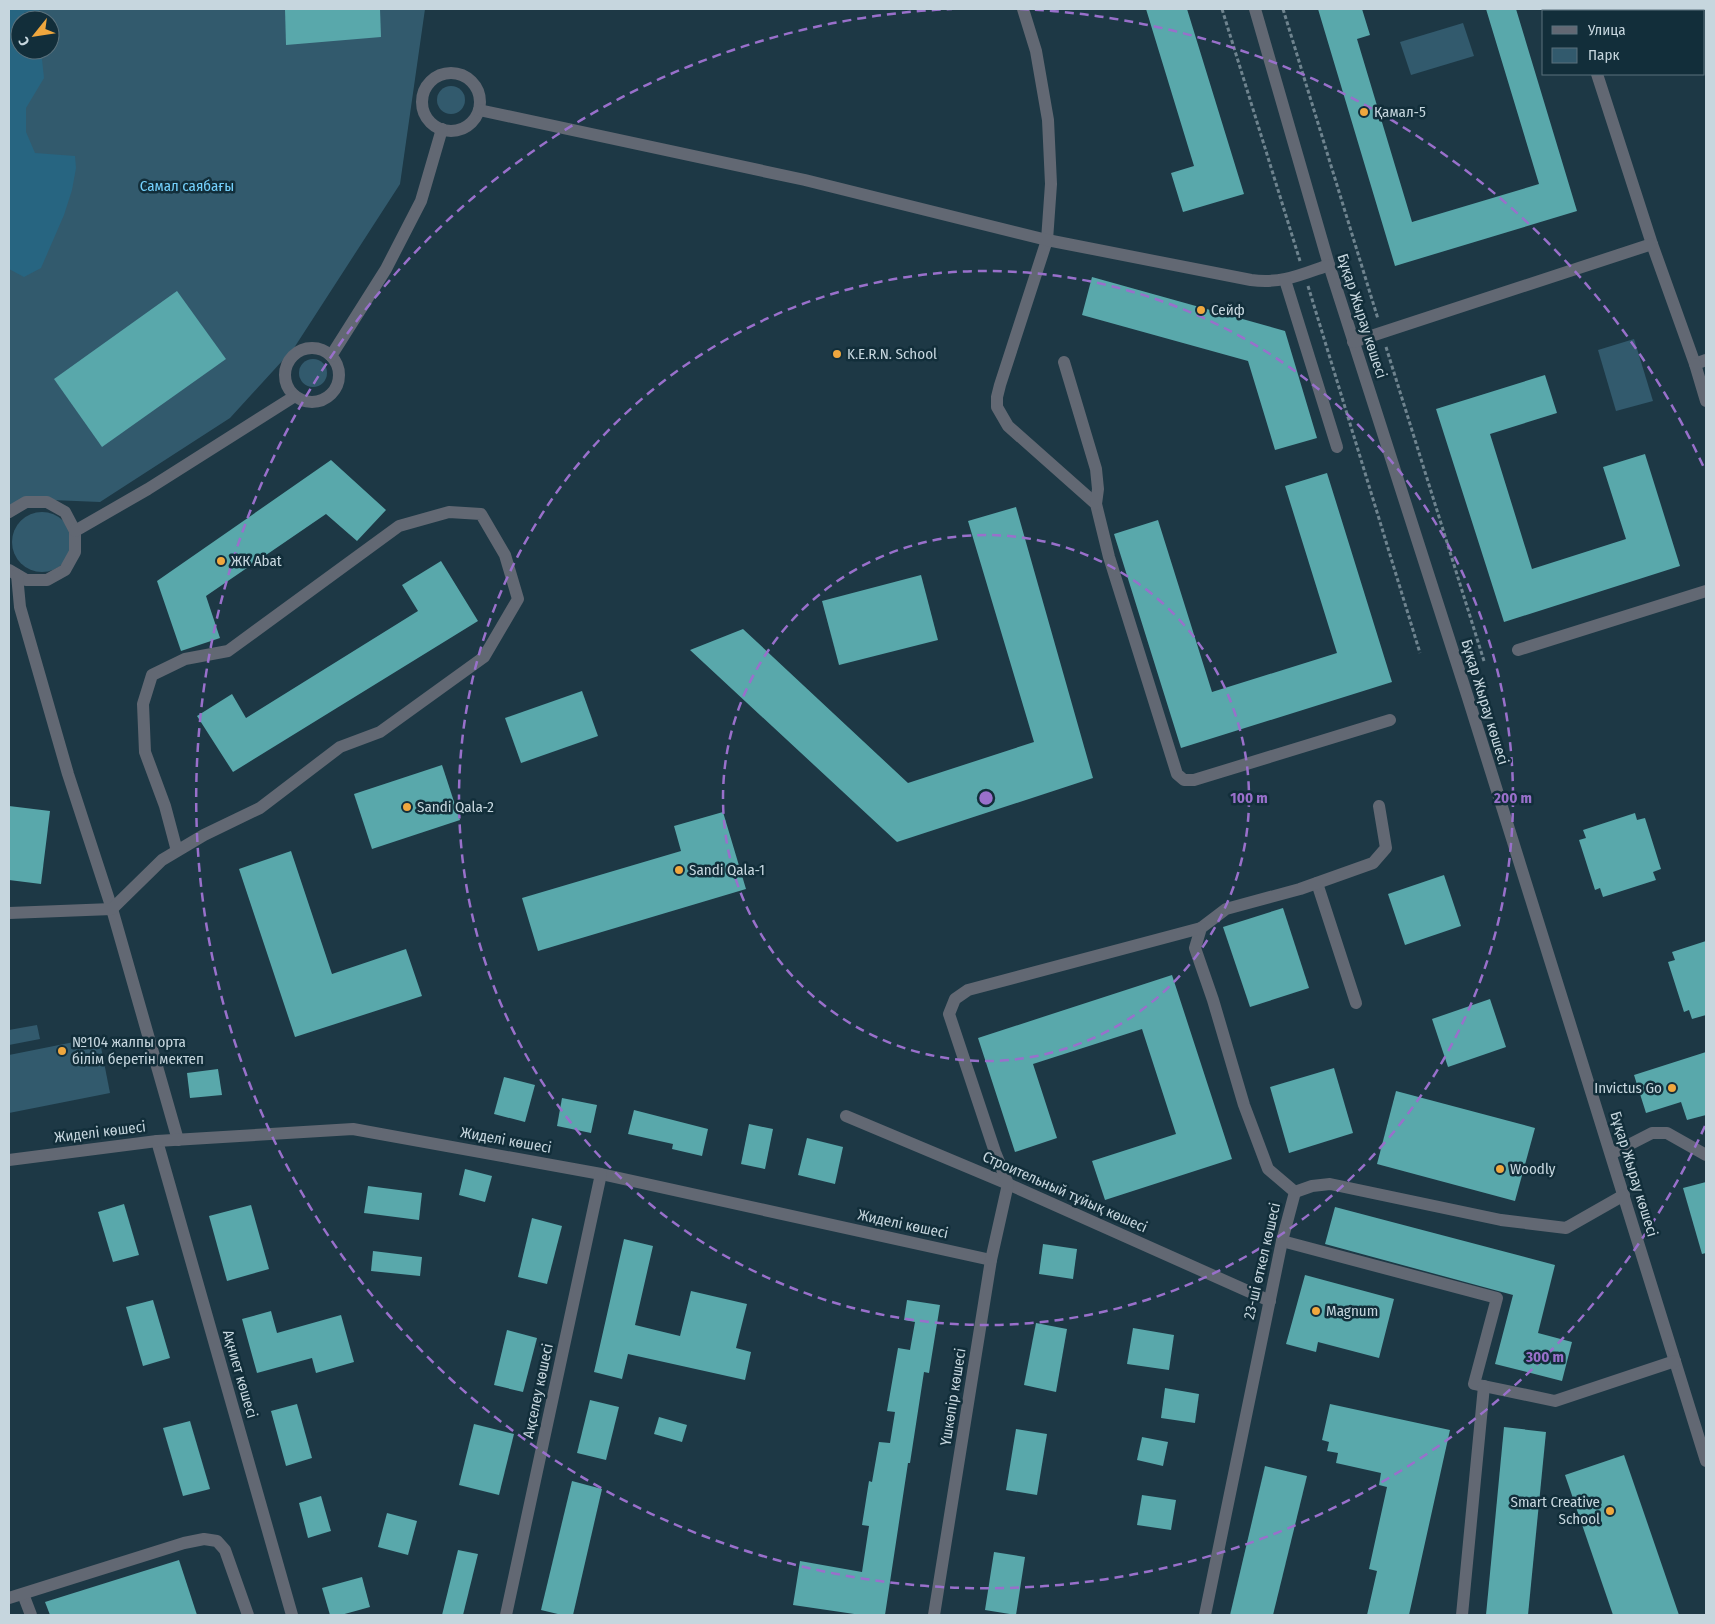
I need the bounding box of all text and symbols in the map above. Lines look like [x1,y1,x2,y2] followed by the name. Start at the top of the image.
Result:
[10,10,60,60] north arrow
[1542,10,1705,75] legend
[1587,21,1626,39] text: Улица
[15,33,33,49] text: С
[1588,46,1619,64] text: Парк
[1374,103,1426,121] place label: Қамал-5
[1358,106,1370,118] marker: Қамал-5
[140,177,234,195] park label: Самал саябағы
[1333,251,1391,381] street label: Бұқар Жырау көшесі
[1211,301,1245,319] place label: Сейф
[1195,304,1207,316] marker: Сейф
[847,345,937,363] place label: K.E.R.N. School
[831,348,843,360] marker: K.E.R.N. School
[231,552,282,570] place label: ЖК Abat
[215,555,227,567] marker: ЖК Abat
[1457,637,1513,767] street label: Бұқар Жырау көшесі
[977,789,995,807] centre of rings
[1230,789,1268,807] text: 100 m
[1493,789,1532,807] text: 200 m
[417,798,494,816] place label: Sandi Qala-2
[401,801,413,813] marker: Sandi Qala-2
[689,861,765,879] place label: Sandi Qala-1
[673,864,685,876] marker: Sandi Qala-1
[72,1033,204,1068] place label: №104 жалпы орта білім беретін мектеп
[56,1045,68,1057] marker: №104 жалпы орта білім беретін мектеп
[1594,1079,1662,1097] place label: Invictus Go
[1666,1082,1678,1094] marker: Invictus Go
[1606,1109,1662,1239] street label: Бұқар Жырау көшесі
[53,1117,147,1147] street label: Жиделі көшесі
[459,1123,553,1157] street label: Жиделі көшесі
[980,1147,1150,1237] street label: Строительный тұйық көшесі
[1510,1160,1556,1178] place label: Woodly
[1494,1163,1506,1175] marker: Woodly
[1240,1201,1284,1321] street label: 23-ші өткел көшесі
[856,1206,950,1242] street label: Жиделі көшесі
[1326,1302,1378,1320] place label: Magnum
[1310,1305,1322,1317] marker: Magnum
[219,1328,261,1420] street label: Ақниет көшесі
[519,1342,557,1440] street label: Ақселеу көшесі
[936,1347,970,1447] street label: Үшкөпір көшесі
[1525,1348,1564,1366] text: 300 m
[1510,1493,1600,1528] place label: Smart Creative School
[1604,1505,1616,1517] marker: Smart Creative School

